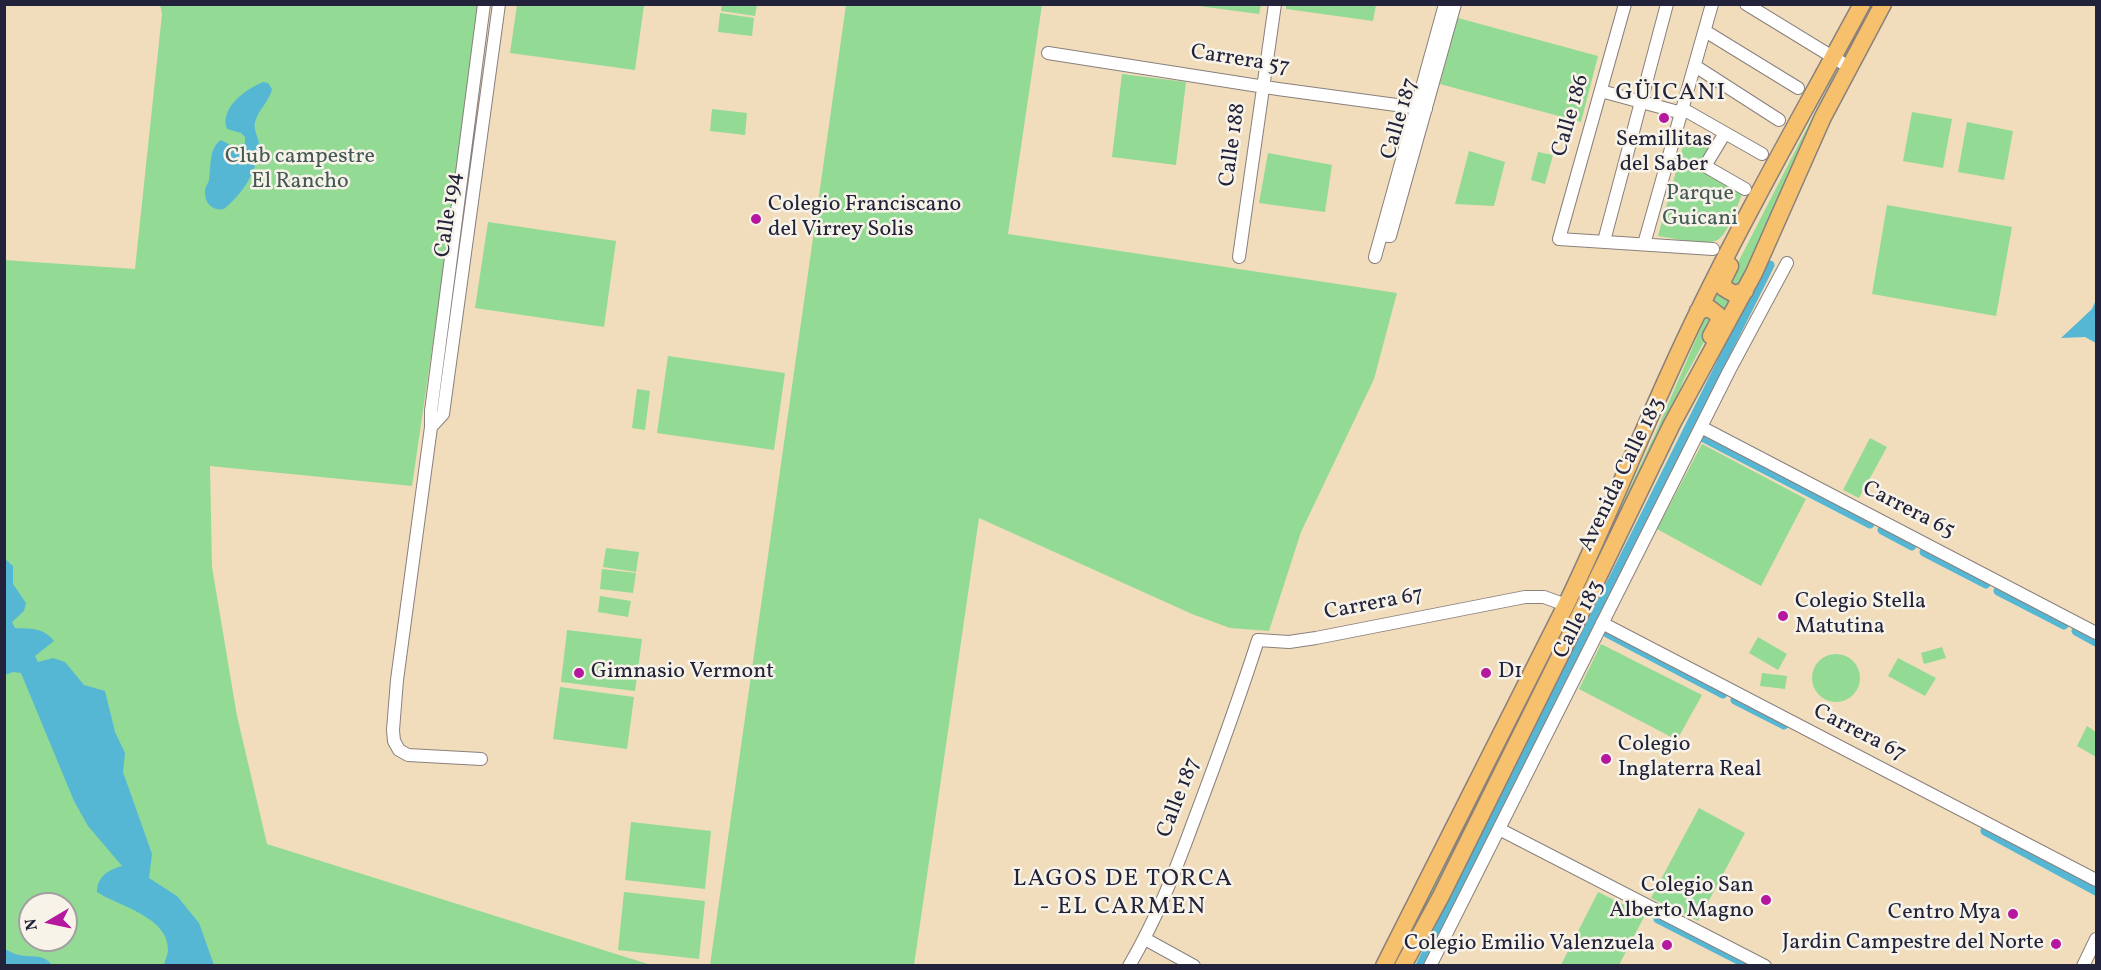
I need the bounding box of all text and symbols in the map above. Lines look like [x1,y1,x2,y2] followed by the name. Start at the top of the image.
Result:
[1189,40,1291,82] street label: Carrera 57
[1548,72,1596,160] street label: Calle 186
[1377,75,1425,163] street label: Calle 187
[1615,81,1727,109] district label: GÜICANI
[1215,101,1253,189] street label: Calle 188
[1657,111,1671,125] marker: Semillitas del Saber
[1616,128,1712,180] place label: Semillitas del Saber
[225,145,375,196] park label: Club campestre El Rancho
[431,171,469,259] street label: Calle 194
[1662,182,1738,234] park label: Parque Guicani
[768,193,961,244] place label: Colegio Franciscano del Virrey Solis
[749,212,763,226] marker: Colegio Franciscano del Virrey Solis
[1574,394,1672,556] street label: Avenida Calle 183
[1857,476,1959,546] street label: Carrera 65
[1549,576,1611,664] street label: Calle 183
[1322,582,1426,628] street label: Carrera 67
[1795,590,1926,642] place label: Colegio Stella Matutina
[1776,609,1790,623] marker: Colegio Stella Matutina
[591,660,774,686] place label: Gimnasio Vermont
[1498,660,1523,686] place label: D1
[572,666,586,680] marker: Gimnasio Vermont
[1479,666,1493,680] marker: D1
[1808,699,1910,769] street label: Carrera 67
[1618,733,1762,784] place label: Colegio Inglaterra Real
[1599,752,1613,766] marker: Colegio Inglaterra Real
[1153,754,1207,842] street label: Calle 187
[1013,867,1233,923] district label: LAGOS DE TORCA - EL CARMEN
[1609,874,1754,926] place label: Colegio San Alberto Magno
[18,892,78,952] north arrow
[1759,893,1773,907] marker: Colegio San Alberto Magno
[1888,901,2001,927] place label: Centro Mya
[2006,907,2020,921] marker: Centro Mya
[20,917,44,932] text: N
[1782,931,2044,957] place label: Jardin Campestre del Norte
[1404,932,1655,958] place label: Colegio Emilio Valenzuela
[2049,937,2063,951] marker: Jardin Campestre del Norte
[1660,938,1674,952] marker: Colegio Emilio Valenzuela

